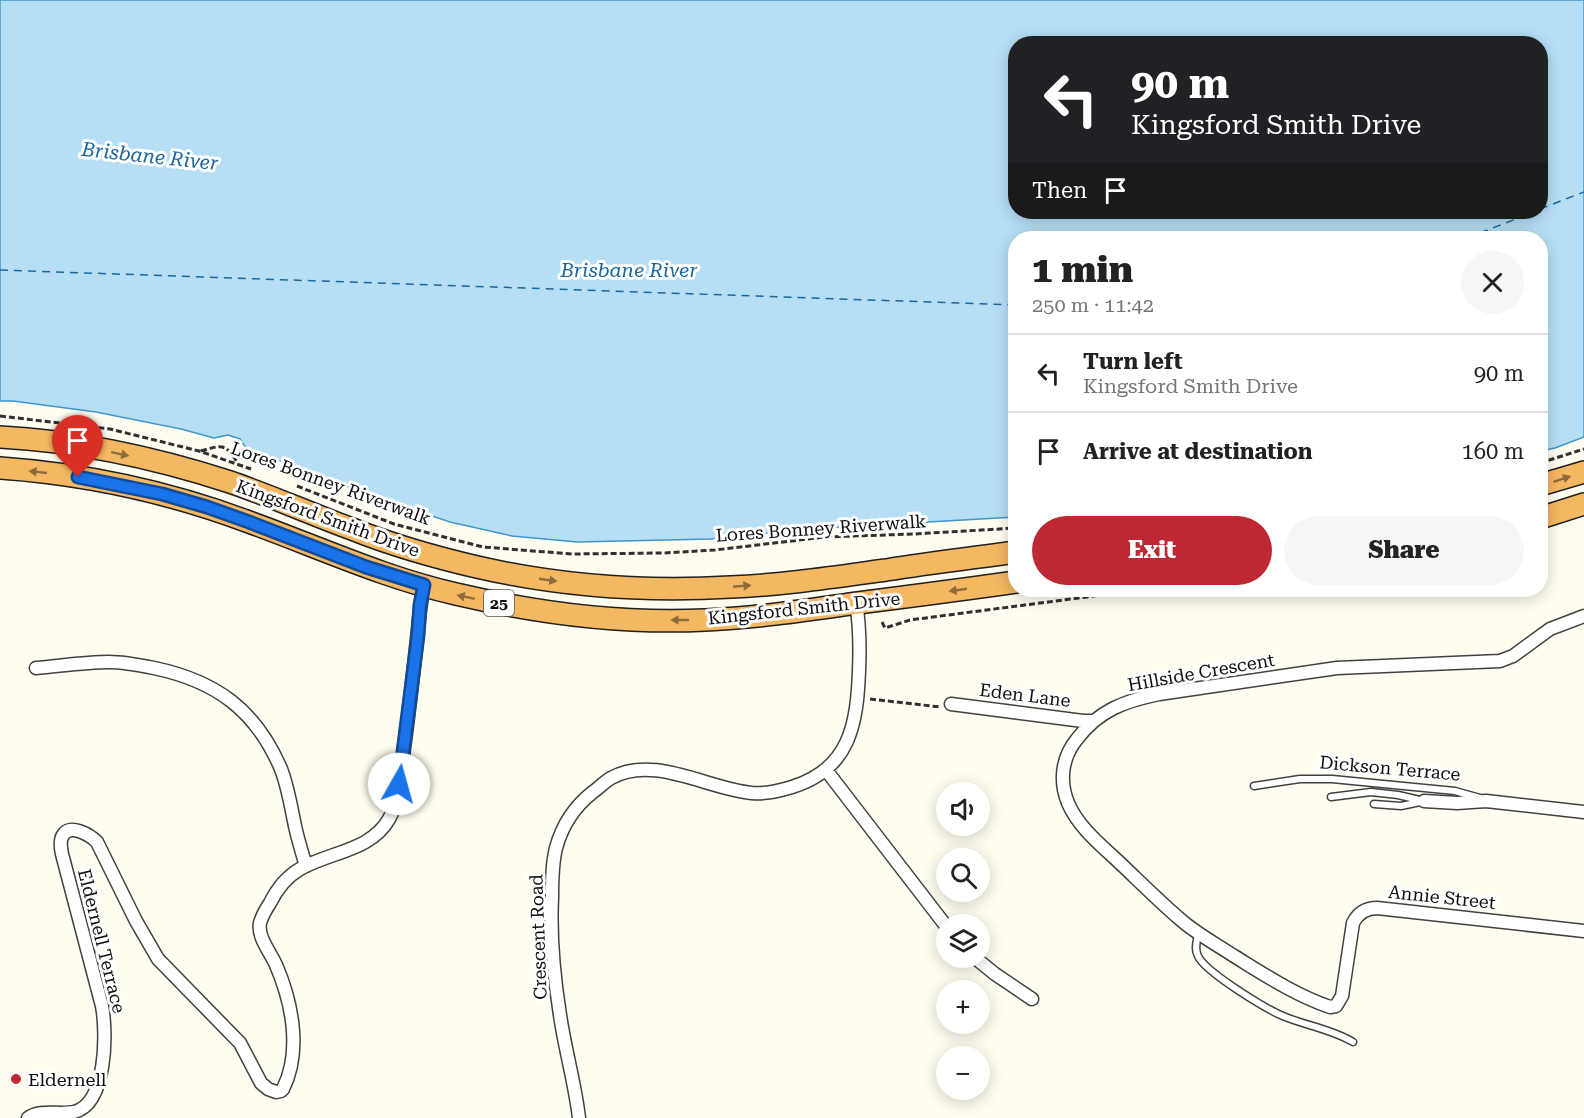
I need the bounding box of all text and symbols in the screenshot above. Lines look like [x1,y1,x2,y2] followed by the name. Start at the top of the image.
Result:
[1131,59,1229,108] text: 90 m
[1032,60,1110,138] icon: left
[1131,109,1421,141] text: Kingsford Smith Drive
[80,137,220,175] water label: Brisbane River
[1099,174,1132,207] icon: arrive
[1032,178,1087,203] text: Then
[1032,249,1133,291] text: 1 min
[1461,251,1524,314] button: close
[559,258,698,282] water label: Brisbane River
[1032,293,1154,317] text: 250 m · 11:42
[1083,349,1183,374] text: Turn left
[1032,357,1065,390] icon: left
[1474,361,1524,386] text: 90 m
[1083,374,1298,398] text: Kingsford Smith Drive
[52,415,103,477] pin
[61,424,94,457] icon: arrive
[1032,435,1065,468] icon: arrive
[228,437,434,529] street label: Lores Bonney Riverwalk
[1083,439,1312,464] text: Arrive at destination
[1461,439,1524,464] text: 160 m
[111,450,130,459] one-way arrow
[29,467,48,477] one-way arrow
[1553,473,1571,483] one-way arrow
[233,475,423,561] street label: Kingsford Smith Drive
[715,510,927,546] street label: Lores Bonney Riverwalk
[1032,516,1272,585] button: Exit
[1284,516,1524,585] button: Share
[539,575,558,584] one-way arrow
[733,582,752,591] one-way arrow
[948,585,967,595] one-way arrow
[707,587,901,629] street label: Kingsford Smith Drive
[484,590,514,616] road number: 25
[457,591,475,601] one-way arrow
[671,615,690,625] one-way arrow
[1126,649,1276,695] street label: Hillside Crescent
[978,679,1072,711] street label: Eden Lane
[1319,751,1462,785] street label: Dickson Terrace
[367,752,431,816] position arrow
[936,782,990,1100] map controls
[936,782,990,836] button: sound
[936,848,990,902] button: search
[74,867,130,1015] street label: Eldernell Terrace
[525,873,551,1000] street label: Crescent Road
[1387,881,1497,913] street label: Annie Street
[936,914,990,968] button: layers
[936,980,990,1034] button: +
[936,1046,990,1100] button: −
[28,1069,107,1090] place label: Eldernell
[9,1072,23,1086] marker: Eldernell

